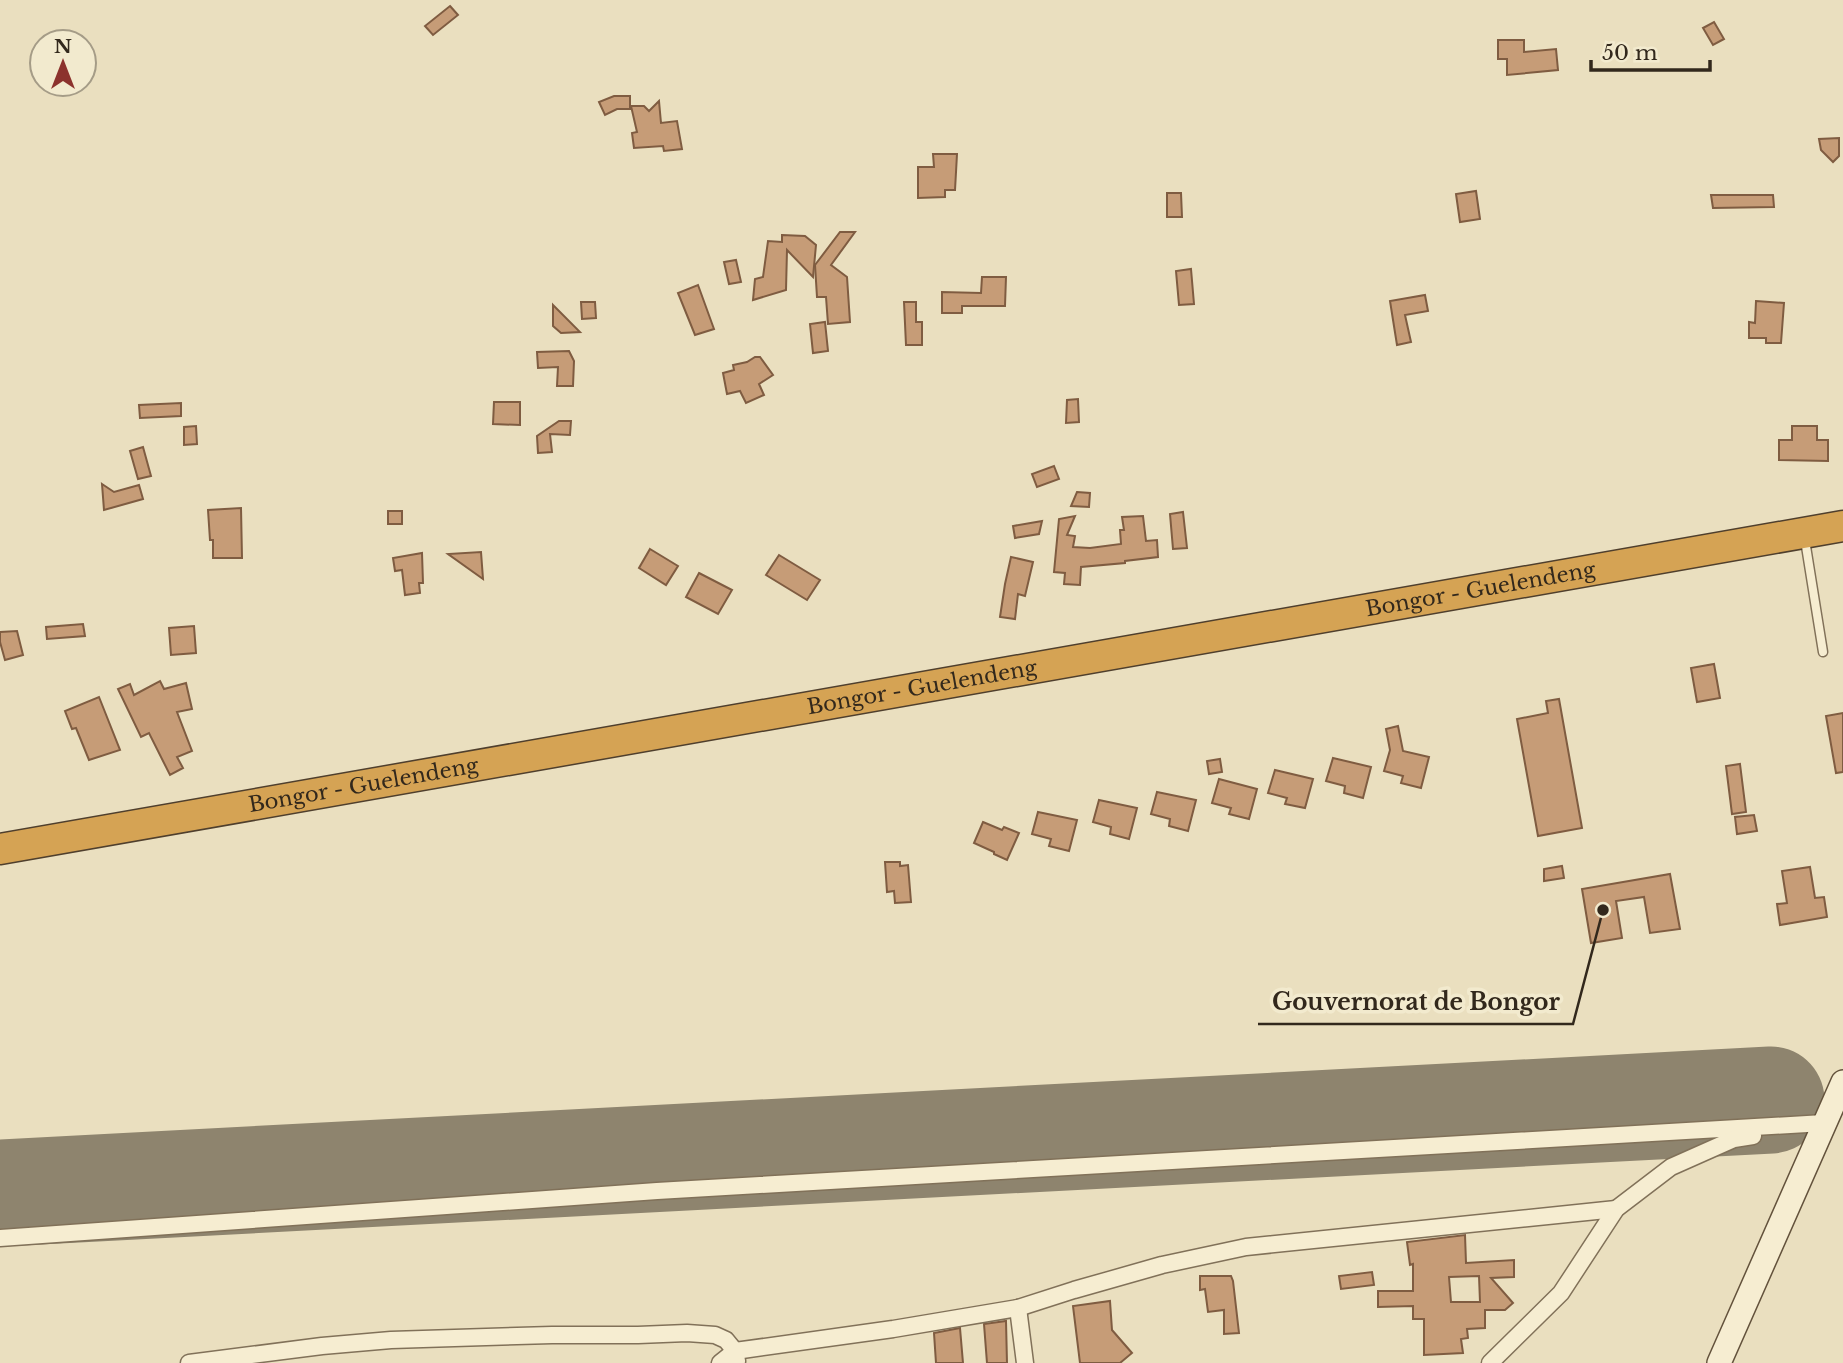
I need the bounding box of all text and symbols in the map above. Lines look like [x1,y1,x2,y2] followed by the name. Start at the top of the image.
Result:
[28,28,98,98] north arrow
[1591,28,1710,72] scale bar
[54,35,72,58] text: N
[1602,40,1658,66] text: 50 m
[1363,557,1598,622] street label: Bongor - Guelendeng
[805,654,1039,720] street label: Bongor - Guelendeng
[247,752,481,818] street label: Bongor - Guelendeng
[1258,980,1573,1024] callout: Gouvernorat de Bongor
[1272,988,1560,1016] text: Gouvernorat de Bongor

